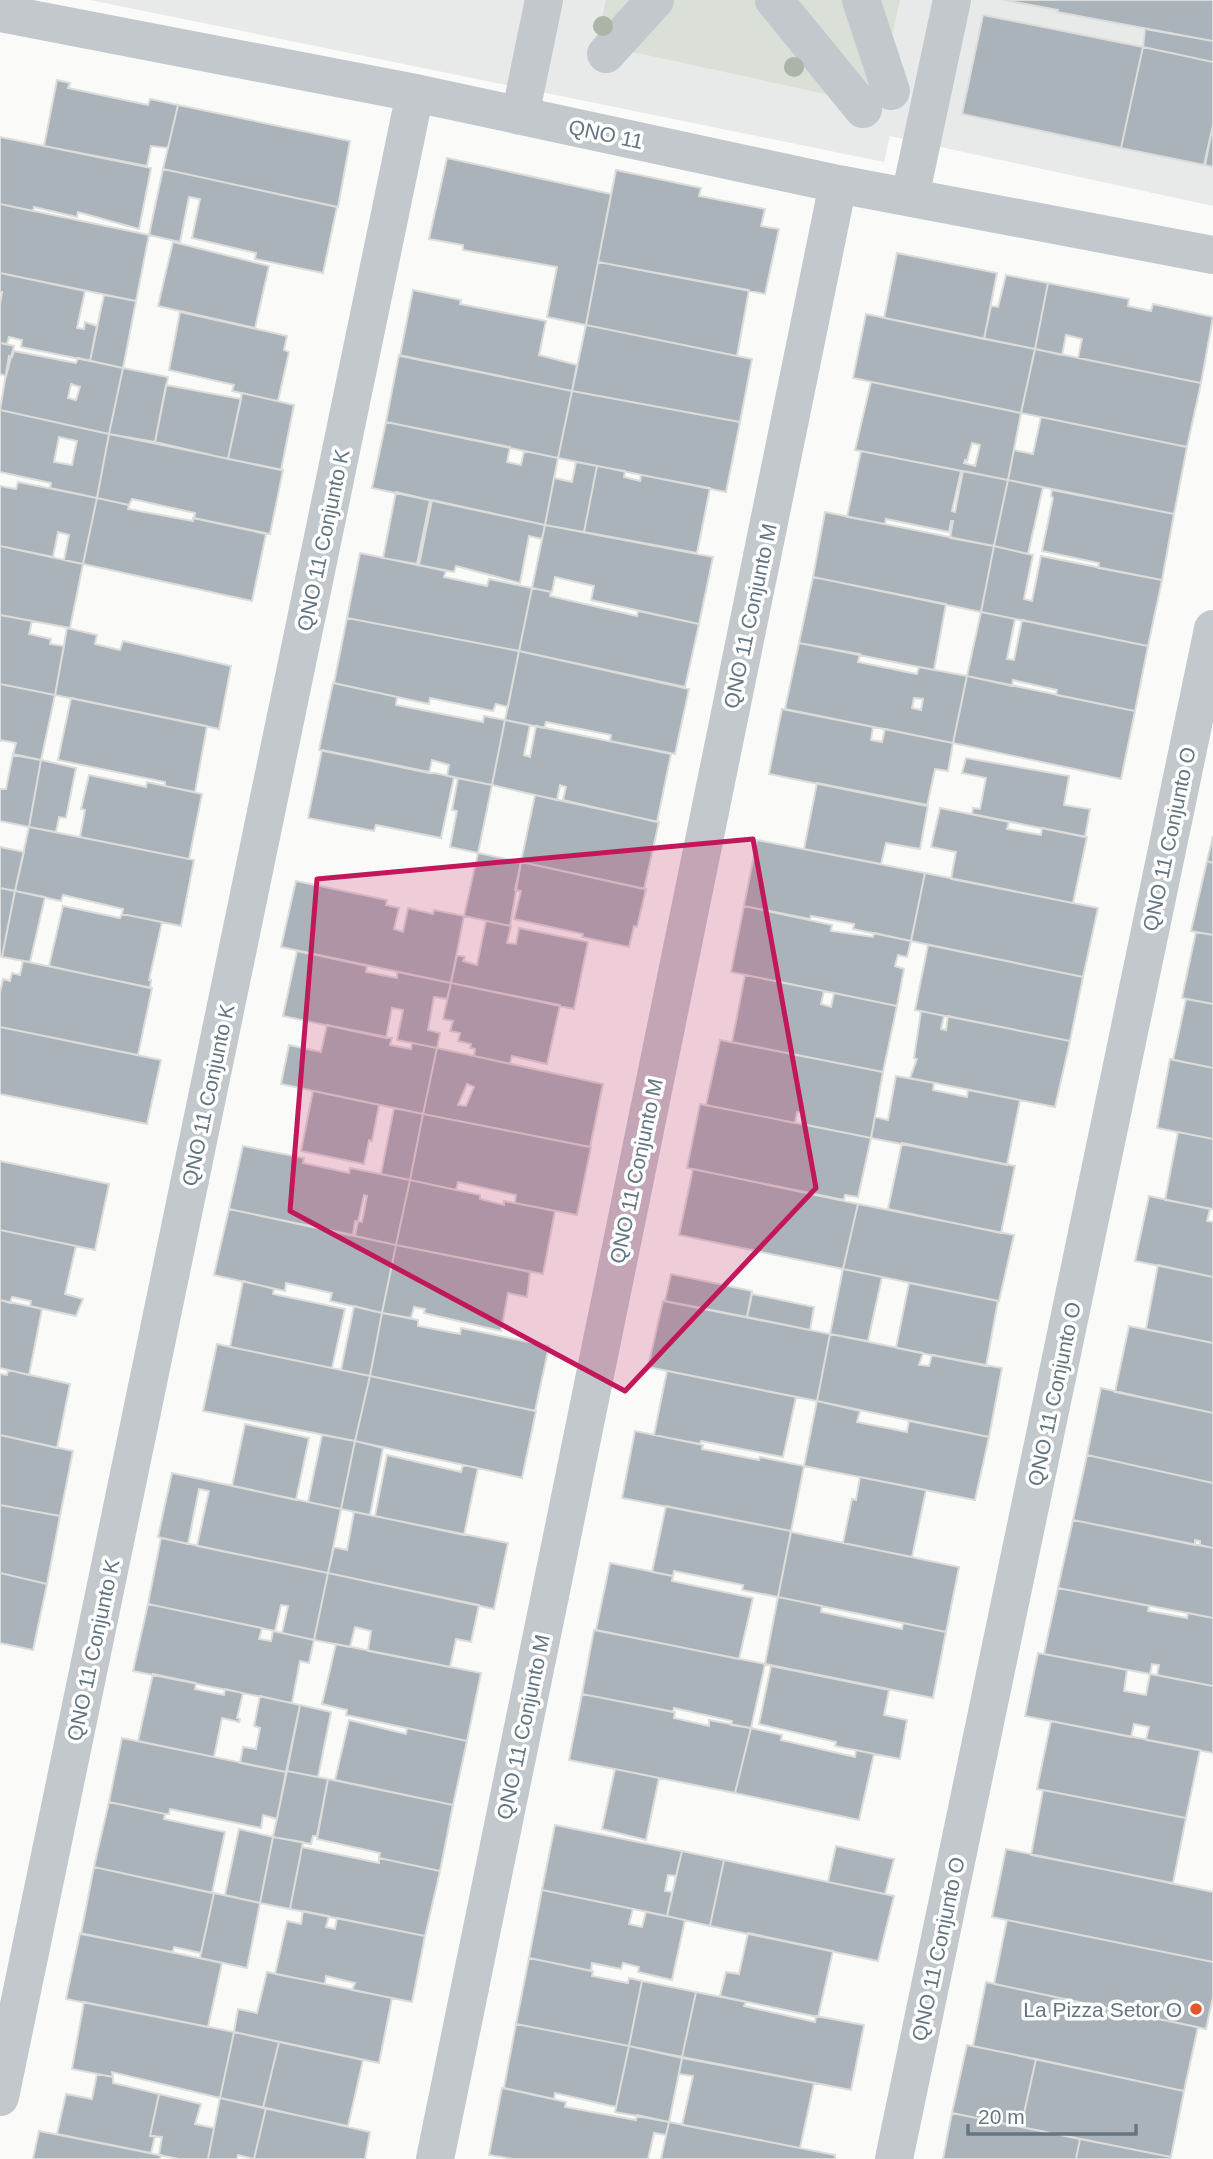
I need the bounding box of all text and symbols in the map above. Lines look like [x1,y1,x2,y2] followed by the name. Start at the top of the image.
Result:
[567,115,645,153] street label: QNO 11
[292,447,354,633] street label: QNO 11 Conjunto K
[719,521,781,711] street label: QNO 11 Conjunto M
[1138,745,1200,933] street label: QNO 11 Conjunto O
[177,1002,239,1188] street label: QNO 11 Conjunto K
[605,1076,667,1266] street label: QNO 11 Conjunto M
[1023,1300,1085,1488] street label: QNO 11 Conjunto O
[62,1557,124,1743] street label: QNO 11 Conjunto K
[492,1632,554,1822] street label: QNO 11 Conjunto M
[907,1855,969,2043] street label: QNO 11 Conjunto O
[1023,1998,1182,2021] place label: La Pizza Setor O
[1188,2001,1204,2017] marker: La Pizza Setor O
[968,2092,1136,2136] scale bar
[978,2105,1025,2128] text: 20 m

